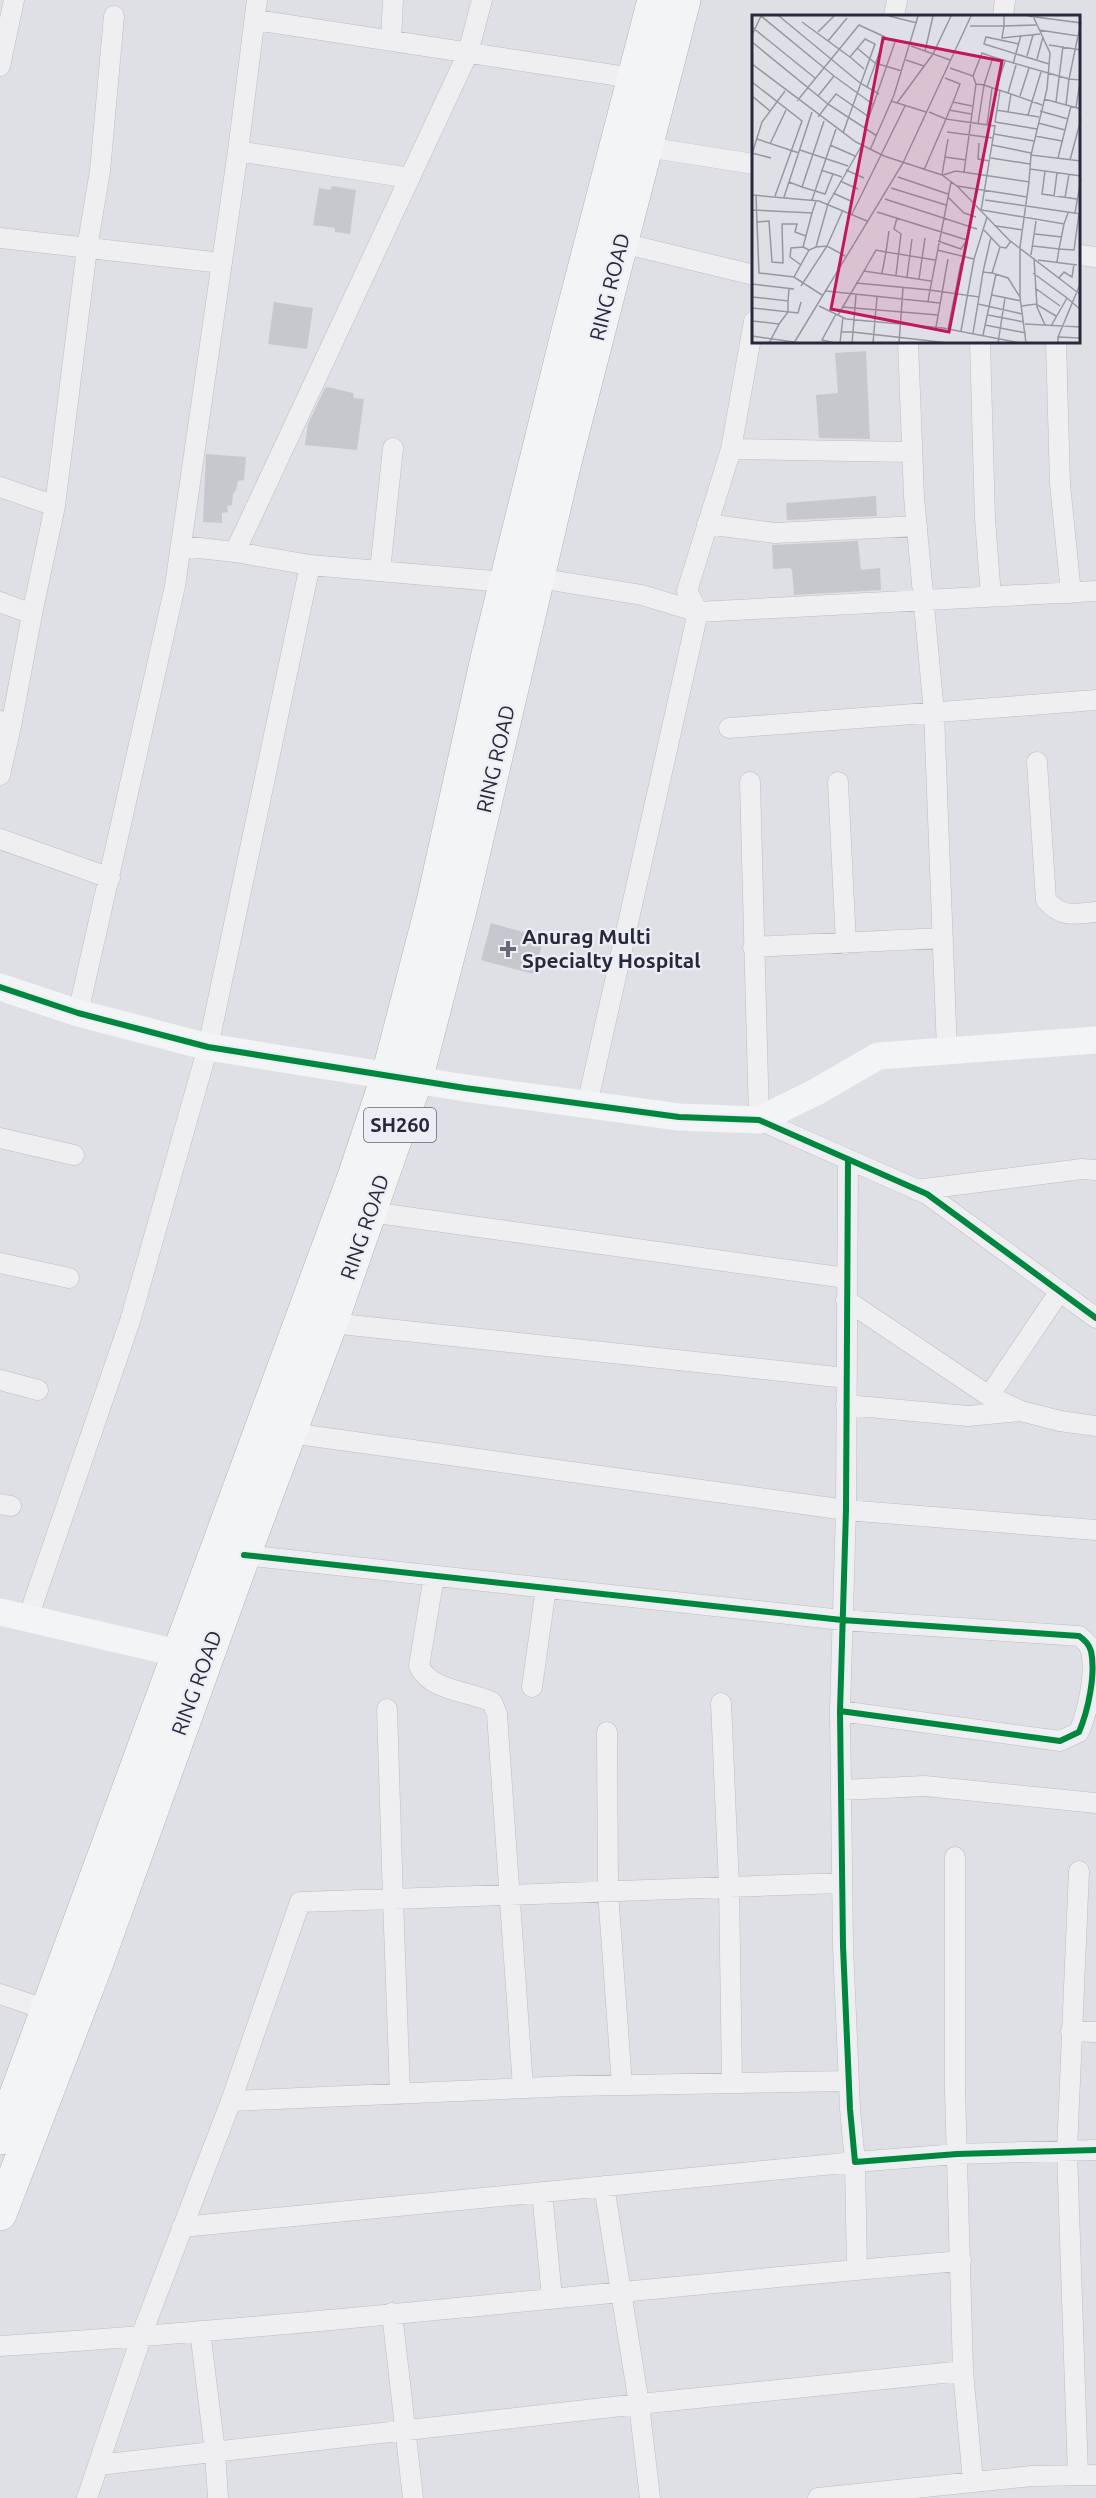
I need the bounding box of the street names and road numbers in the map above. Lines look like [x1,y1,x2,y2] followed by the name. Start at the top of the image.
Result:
[584,231,634,343] street label: RING ROAD
[471,703,519,815] street label: RING ROAD
[364,1108,436,1142] road number: SH260
[335,1171,393,1283] street label: RING ROAD
[166,1627,226,1738] street label: RING ROAD

